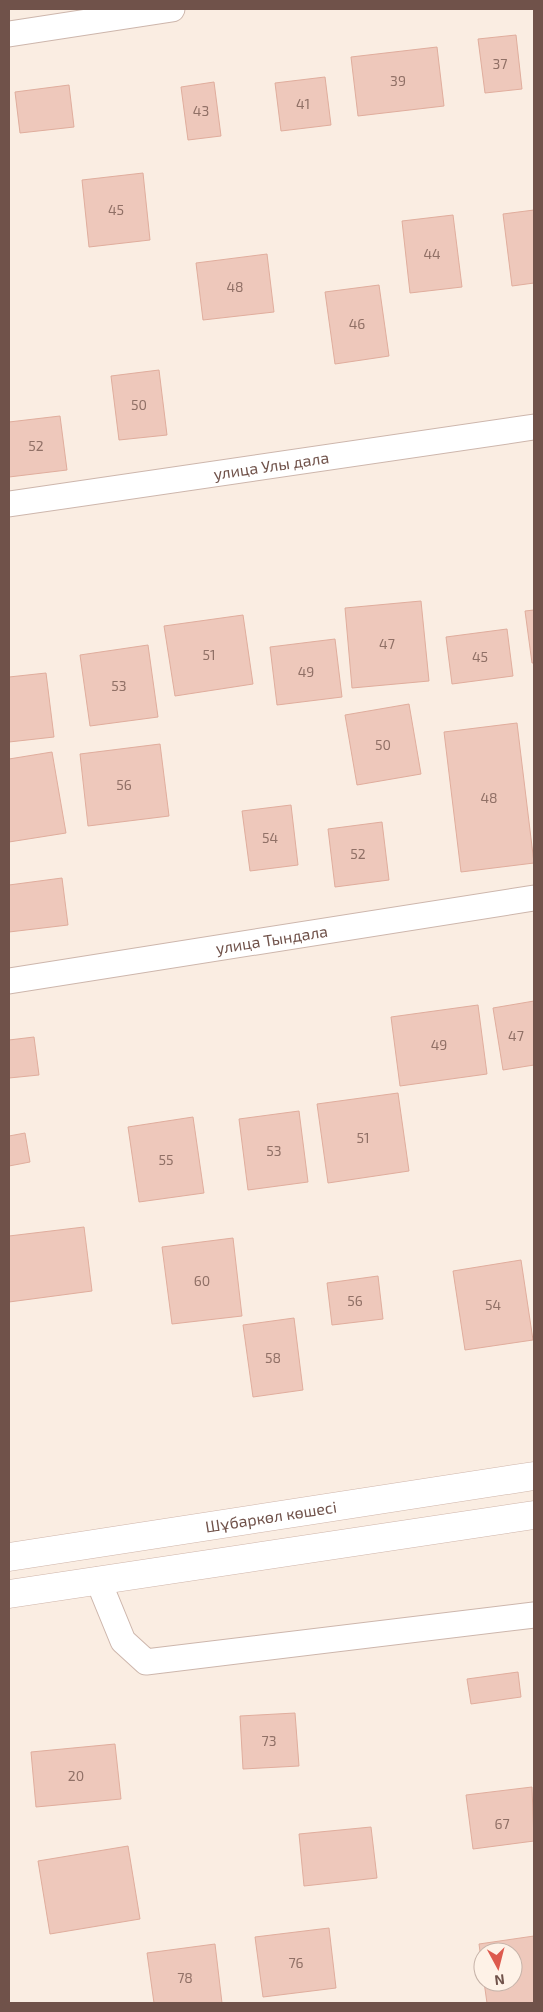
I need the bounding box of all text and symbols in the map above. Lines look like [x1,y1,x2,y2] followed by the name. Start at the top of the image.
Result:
[493,55,507,72] house number: 37
[390,72,406,89] house number: 39
[296,95,310,112] house number: 41
[193,102,209,119] house number: 43
[108,201,124,218] house number: 45
[423,245,441,262] house number: 44
[226,278,244,295] house number: 48
[349,315,365,332] house number: 46
[131,396,147,413] house number: 50
[28,437,44,454] house number: 52
[212,447,330,484] street label: улица Улы дала
[379,635,395,652] house number: 47
[202,646,216,663] house number: 51
[472,648,488,665] house number: 45
[298,663,314,680] house number: 49
[111,677,127,694] house number: 53
[375,736,391,753] house number: 50
[116,776,132,793] house number: 56
[480,789,498,806] house number: 48
[262,829,278,846] house number: 54
[350,845,366,862] house number: 52
[214,921,329,958] street label: улица Тындала
[508,1027,524,1044] house number: 47
[431,1036,447,1053] house number: 49
[356,1129,370,1146] house number: 51
[266,1142,282,1159] house number: 53
[158,1151,174,1168] house number: 55
[194,1272,210,1289] house number: 60
[347,1292,363,1309] house number: 56
[485,1296,501,1313] house number: 54
[265,1349,281,1366] house number: 58
[204,1497,338,1536] street label: Шұбаркөл көшесі
[262,1732,276,1749] house number: 73
[68,1767,84,1784] house number: 20
[494,1815,510,1832] house number: 67
[473,1942,523,1992] north arrow
[288,1954,304,1971] house number: 76
[177,1969,193,1986] house number: 78
[494,1971,506,1989] text: N

